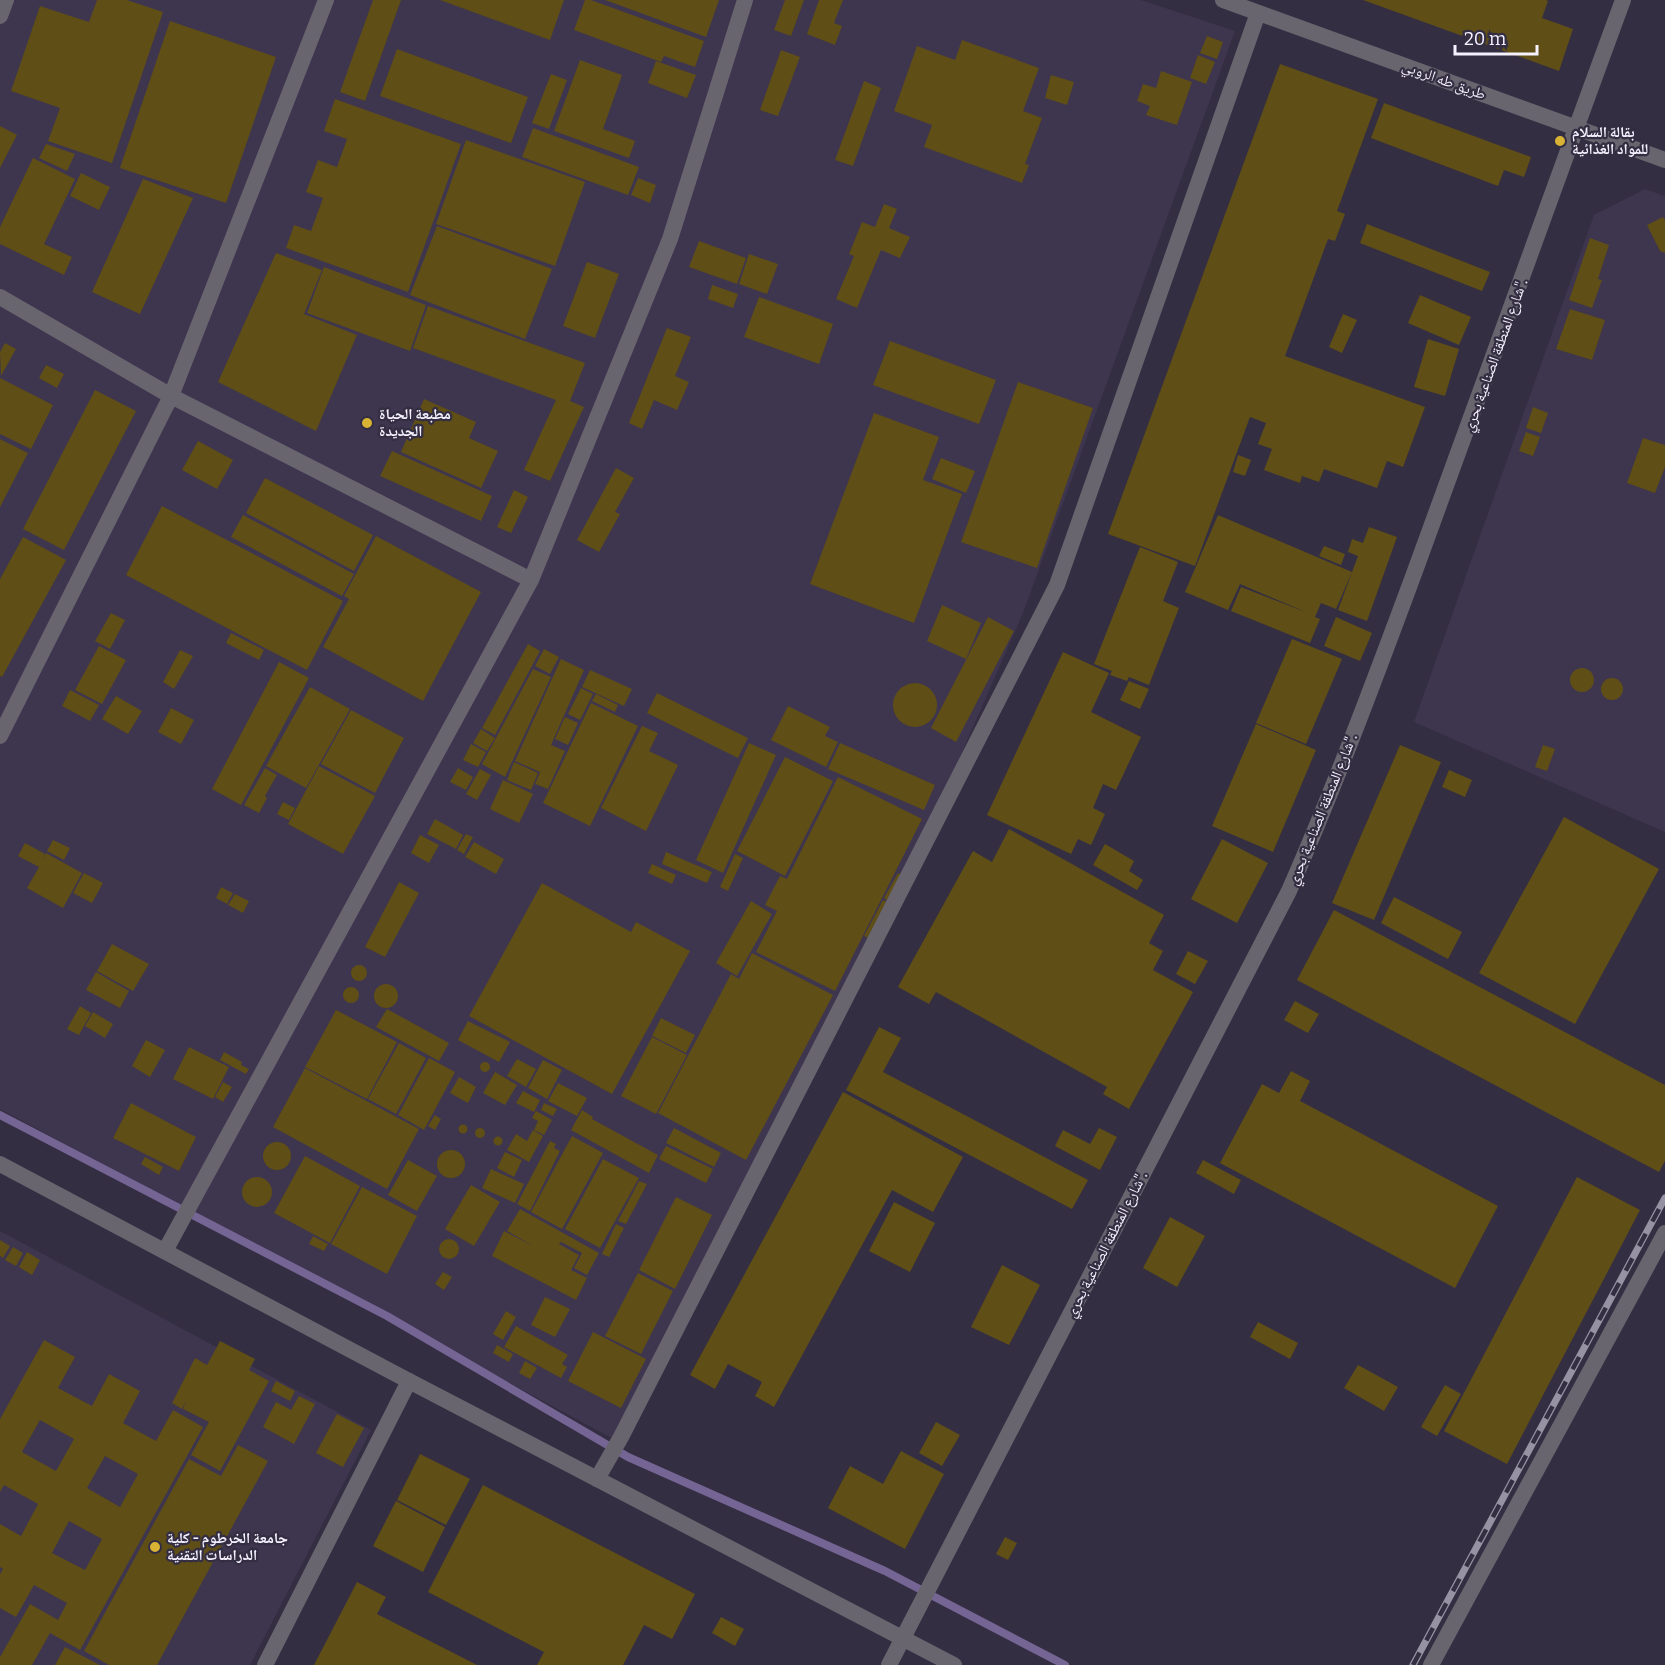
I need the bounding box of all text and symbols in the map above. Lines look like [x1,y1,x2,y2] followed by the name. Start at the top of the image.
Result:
[1455,18,1538,56] scale bar
[1464,28,1506,50] text: 20 m
[1399,57,1488,106] street label: طريق طه الروبي
[1572,123,1648,158] place label: بقالة السلام للمواد الغذائية
[1553,134,1567,148] marker: بقالة السلام للمواد الغذائية
[1459,277,1534,435] street label: شارع المنطقة الصناعية بحري".
[379,405,451,440] place label: مطبعة الحياة الجديدة
[360,416,374,430] marker: مطبعة الحياة الجديدة
[1284,731,1363,889] street label: شارع المنطقة الصناعية بحري".
[1062,1169,1153,1322] street label: شارع المنطقة الصناعية بحري".
[167,1529,288,1564] place label: جامعة الخرطوم - كلية الدراسات التقنية
[148,1540,162,1554] marker: جامعة الخرطوم - كلية الدراسات التقنية

